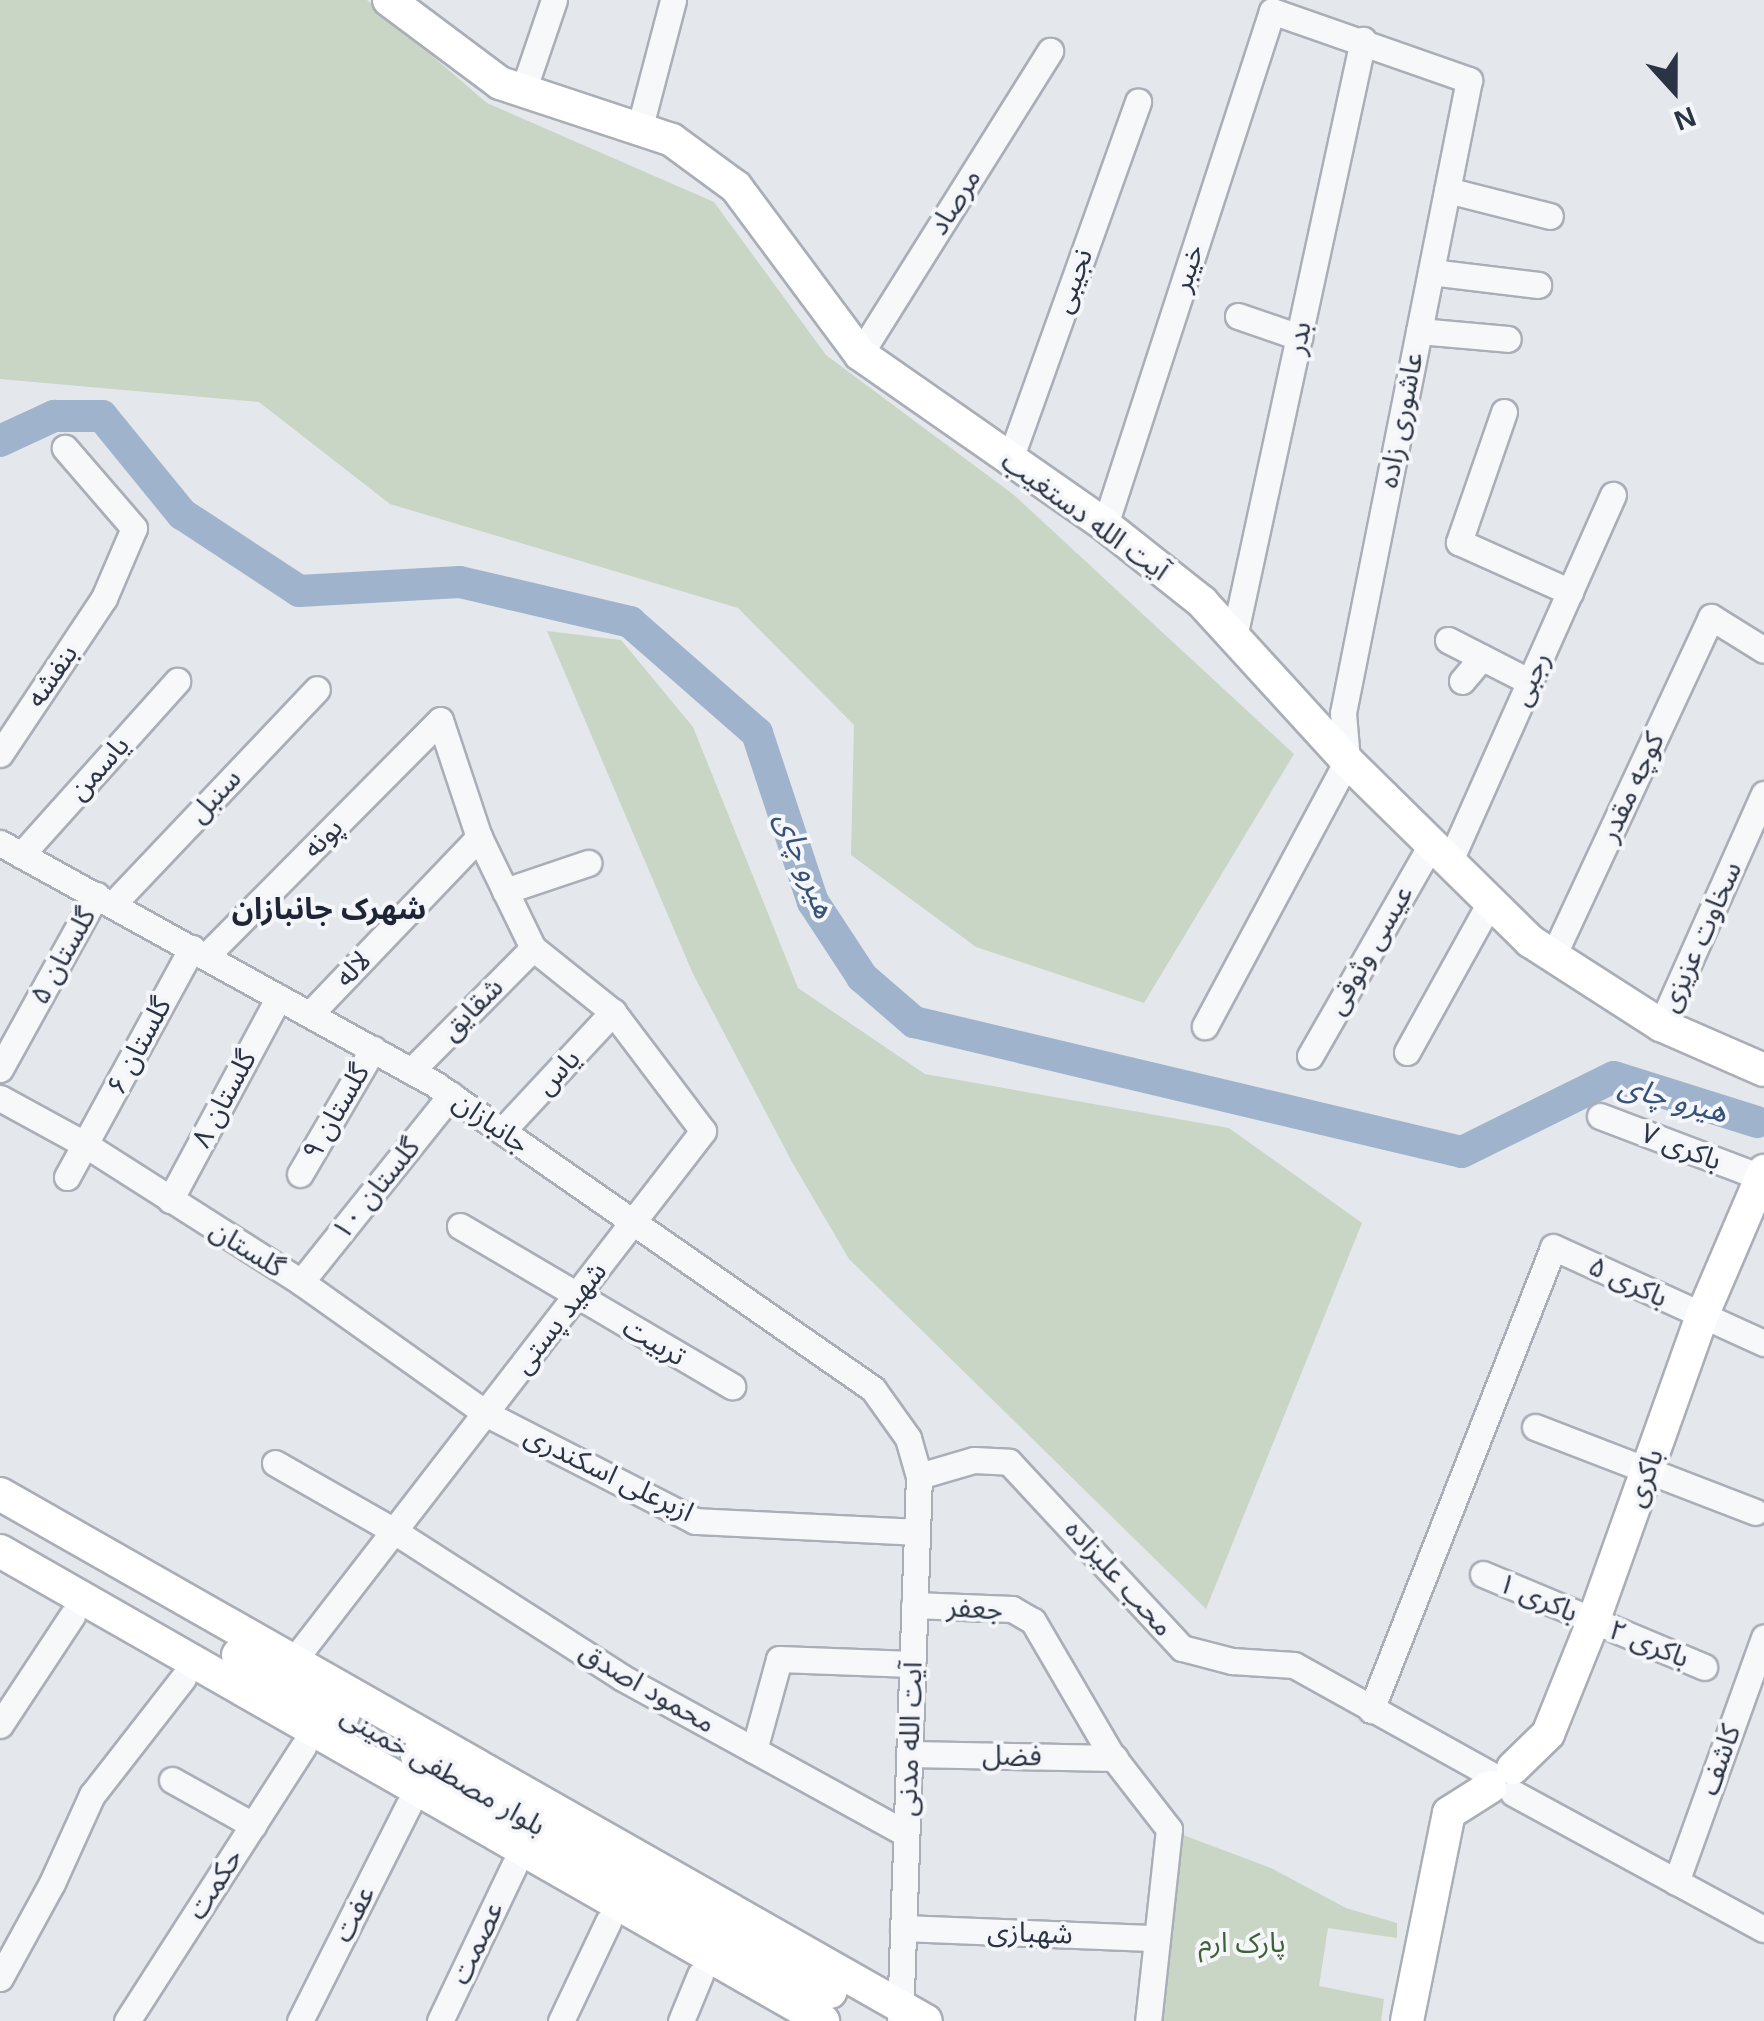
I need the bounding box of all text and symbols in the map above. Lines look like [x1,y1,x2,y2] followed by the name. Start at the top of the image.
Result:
[1624,40,1724,140] north arrow
[1670,100,1700,137] text: N
[922,163,988,241] street label: مرصاد
[1165,240,1211,296] street label: خیبر
[1046,244,1100,318] street label: نجیبی
[1279,319,1319,357] street label: بدر
[1371,349,1431,491] street label: عاشوری زاده
[995,444,1175,588] street label: آیت الله دستغیب
[19,638,85,714] street label: بنفشه
[1504,647,1558,711] street label: رجبی
[1592,727,1672,847] street label: کوچه مقدر
[61,729,137,807] street label: یاسمن
[182,762,248,830] street label: سنبل
[767,807,843,923] water label: هیرو چای
[296,811,350,865] street label: پونه
[1653,857,1749,1017] street label: سخاوت عزیزی
[1319,879,1421,1021] street label: عیسی وثوقی
[232,891,426,927] district label: شهرک جانبازان
[23,902,103,1010] street label: گلستان ۵
[328,944,378,994] street label: لاله
[434,971,510,1047] street label: شقایق
[99,992,179,1100] street label: گلستان ۶
[529,1042,587,1102] street label: یاس
[184,1045,264,1153] street label: گلستان ۸
[295,1058,377,1166] street label: گلستان ۹
[1615,1067,1731,1131] water label: هیرو چای
[446,1085,536,1161] street label: جانبازان
[1636,1116,1726,1178] street label: باکری ۷
[325,1131,427,1247] street label: گلستان ۱۰
[204,1213,290,1285] street label: گلستان
[1583,1249,1673,1315] street label: باکری ۵
[506,1255,614,1381] street label: شهید پستی
[617,1311,691,1373] street label: تربیت
[519,1419,699,1529] street label: ازبرعلی اسکندری
[1619,1444,1671,1512] street label: باکری
[1058,1513,1180,1643] street label: محب علیزاده
[1493,1566,1583,1630] street label: باکری ۱
[946,1590,1004,1628] street label: جعفر
[1604,1613,1694,1675] street label: باکری ۲
[573,1636,721,1740] street label: محمود اصدق
[891,1661,929,1817] street label: آیت‌ الله مدنی
[335,1699,551,1843] street label: بلوار مصطفی خمینی
[1692,1720,1748,1800] street label: کاشف
[982,1739,1042,1773] street label: فضل
[180,1842,250,1926] street label: حکمت
[326,1880,382,1948] street label: عفت
[443,1896,511,1990] street label: عصمت
[987,1915,1073,1951] street label: شهبازی
[1198,1926,1286,1960] park label: پارک ارم

